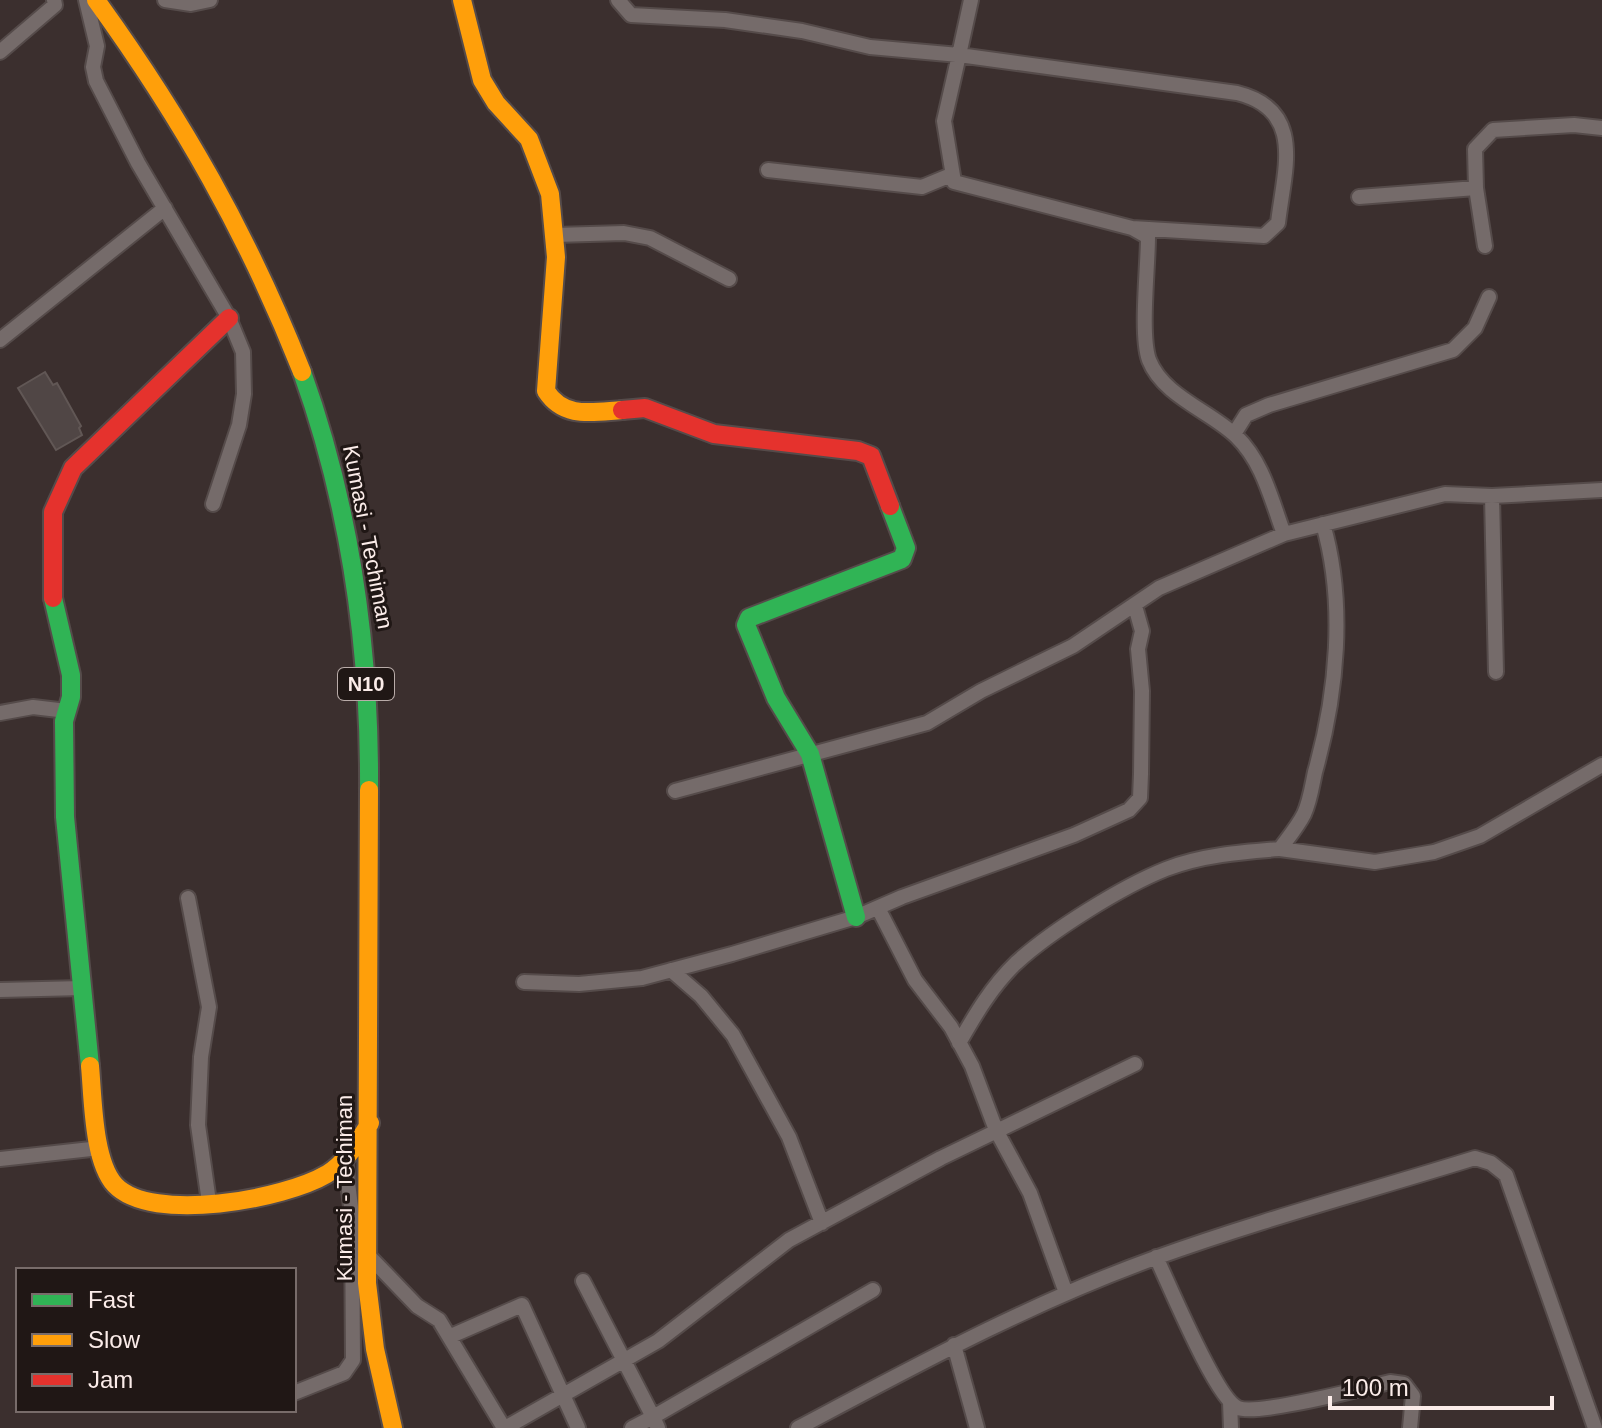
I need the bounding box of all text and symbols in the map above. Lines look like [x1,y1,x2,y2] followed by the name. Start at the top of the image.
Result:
[338,443,398,631] street label: Kumasi - Techiman
[338,668,394,700] road number: N10
[332,1095,357,1281] street label: Kumasi - Techiman
[16,1268,296,1412] legend
[88,1286,135,1313] text: Fast
[88,1326,141,1353] text: Slow
[1330,1360,1552,1410] scale bar
[88,1366,133,1393] text: Jam
[1342,1374,1409,1401] text: 100 m

